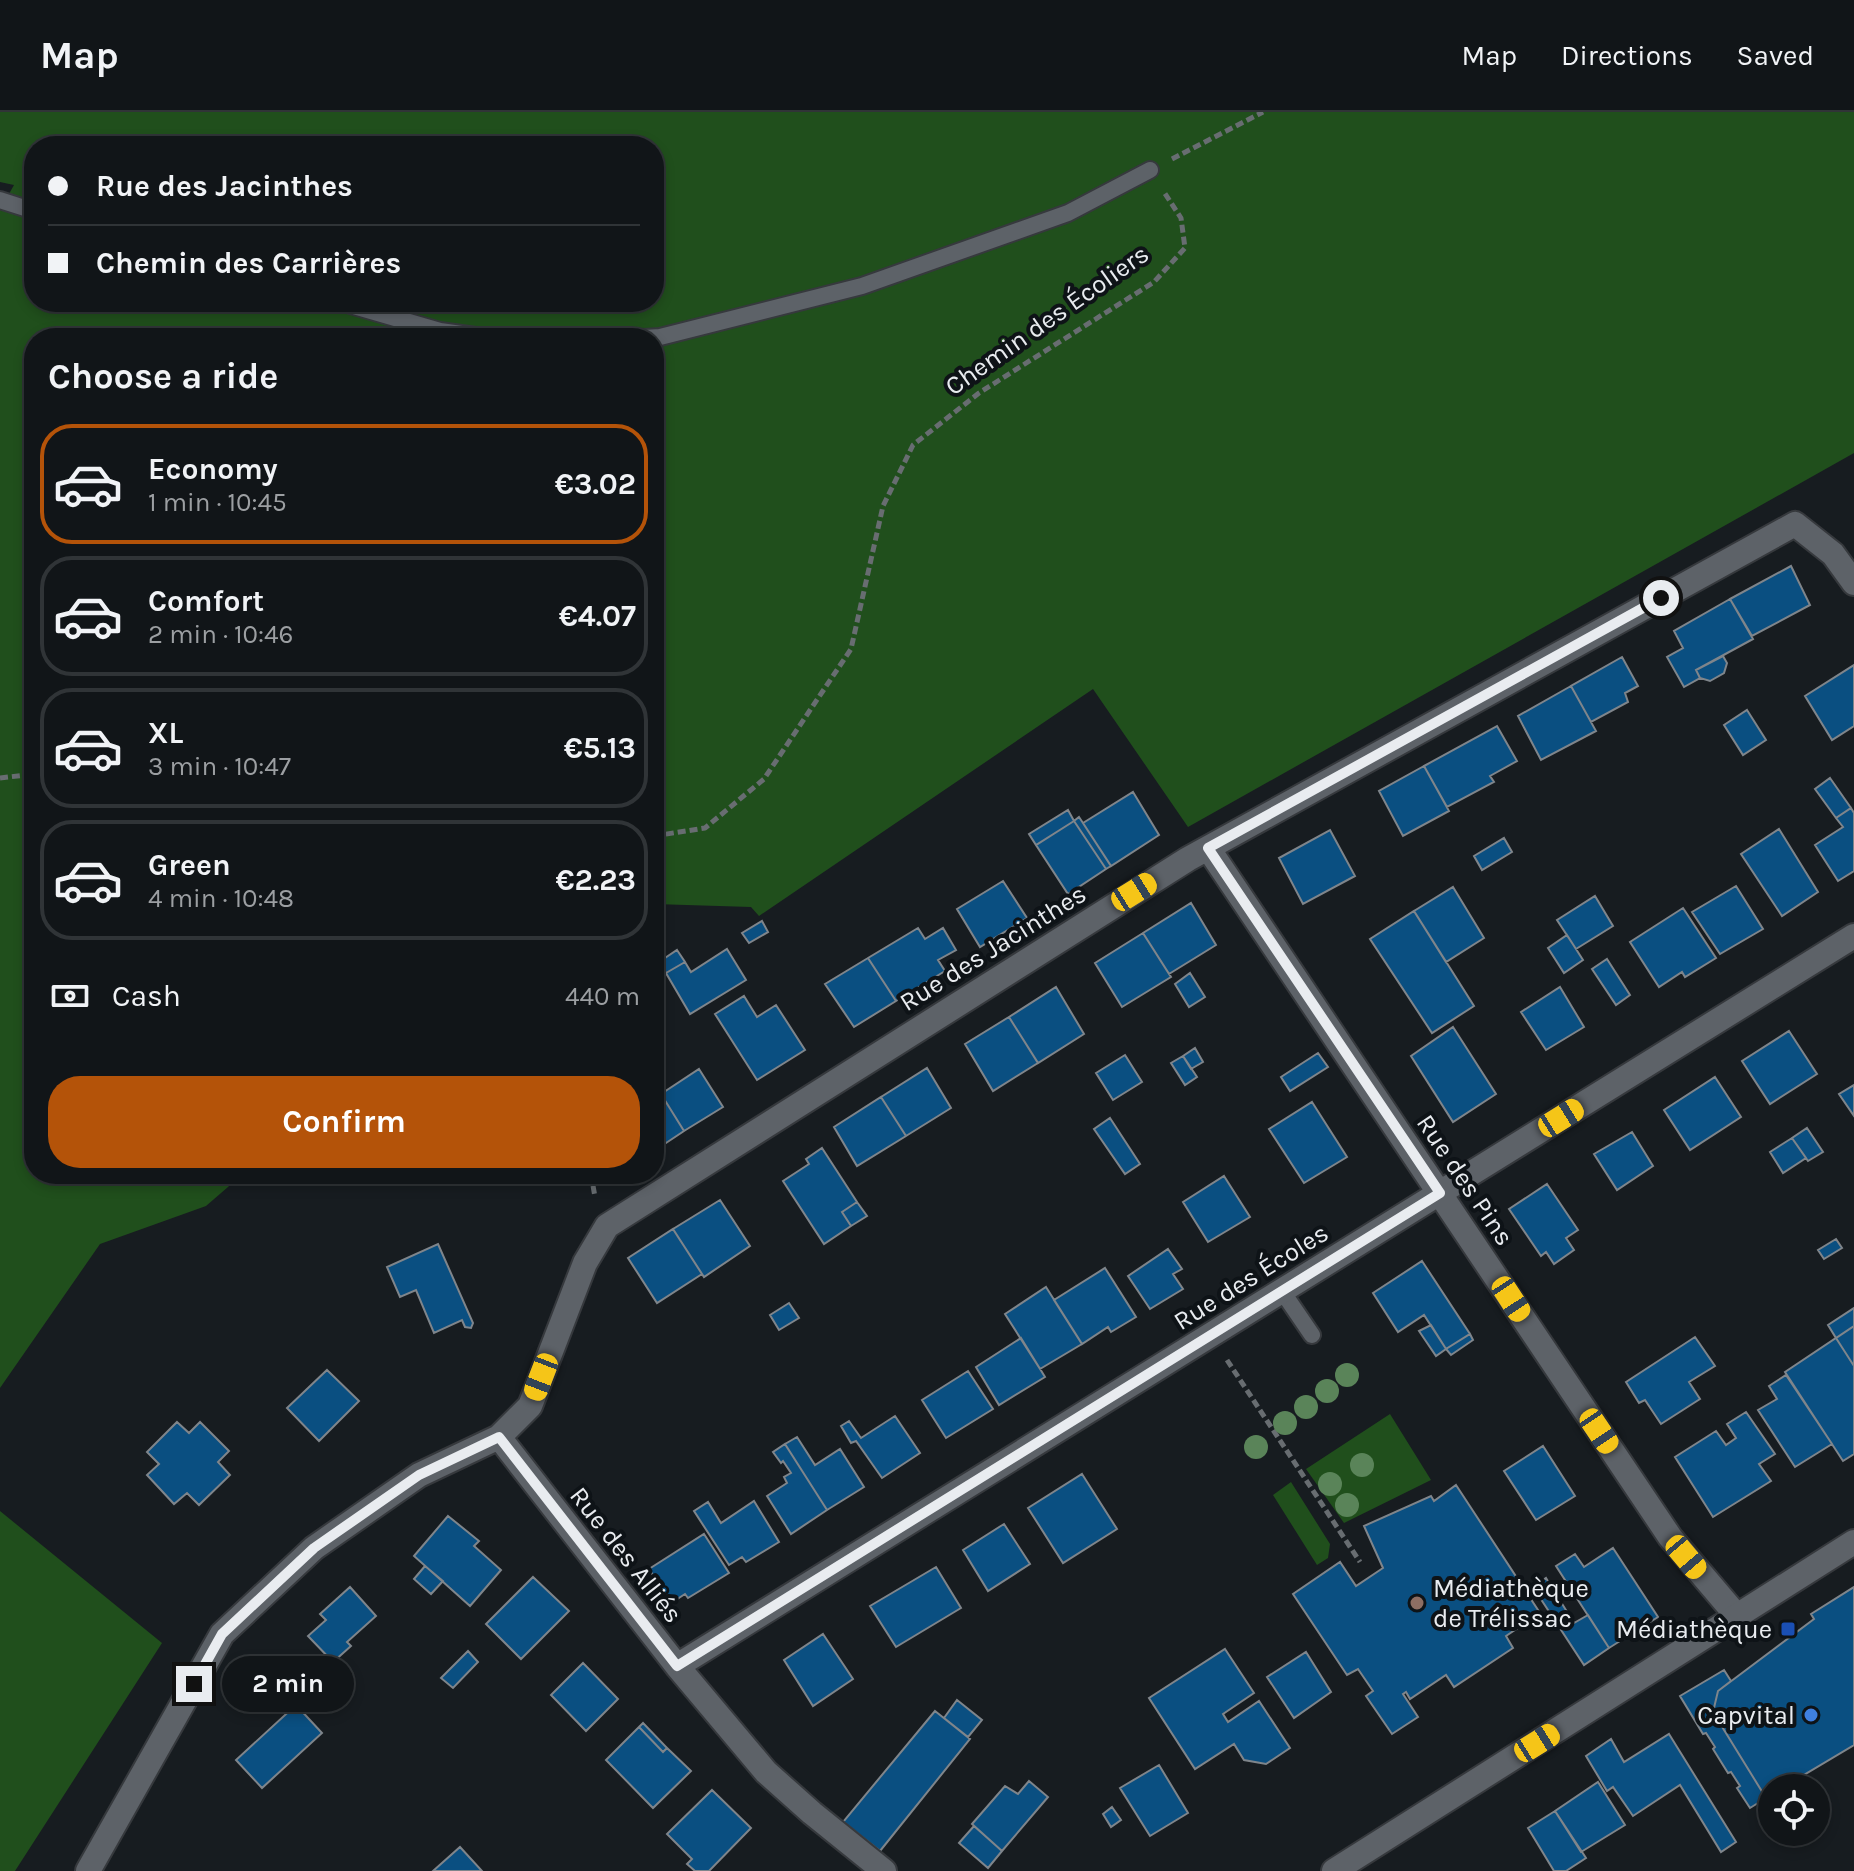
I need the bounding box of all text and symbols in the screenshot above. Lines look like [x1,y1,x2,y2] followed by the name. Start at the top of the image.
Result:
[40,33,119,78] text: Map
[1462,39,1517,72] text: Map
[1561,39,1693,72] text: Directions
[1737,39,1814,72] text: Saved
[96,168,353,204] text: Rue des Jacinthes
[939,237,1155,402] street label: Chemin des Écoliers
[96,245,401,281] text: Chemin des Carrières
[48,355,278,397] text: Choose a ride
[52,448,124,520] icon: car
[148,451,278,487] text: Economy
[555,466,636,502] text: €3.02
[148,487,287,518] text: 1 min · 10:45
[52,580,124,652] icon: car
[1643,580,1679,616] route start
[148,583,264,619] text: Comfort
[559,598,636,634] text: €4.07
[148,619,293,650] text: 2 min · 10:46
[52,712,124,784] icon: car
[148,715,183,751] text: XL
[564,730,636,766] text: €5.13
[148,751,291,782] text: 3 min · 10:47
[52,844,124,916] icon: car
[148,847,231,883] text: Green
[556,862,636,898] text: €2.23
[1107,869,1161,915] car
[894,878,1092,1018] street label: Rue des Jacinthes
[148,883,294,914] text: 4 min · 10:48
[48,974,92,1018] icon: cash
[112,978,181,1014] text: Cash
[565,981,640,1012] text: 440 m
[48,1076,640,1168] button: Confirm
[1534,1095,1588,1141] car
[1410,1109,1520,1251] street label: Rue des Pins
[1167,1216,1334,1337] street label: Rue des Écoles
[1488,1272,1534,1326] car
[521,1350,561,1404] car
[1576,1404,1622,1458] car
[563,1481,689,1629] street label: Rue des Alliés
[1661,1531,1711,1583] car
[1433,1573,1589,1634] place label: Médiathèque de Trélissac
[1408,1594,1426,1612] marker: Médiathèque de Trélissac
[1616,1614,1772,1645] place label: Médiathèque
[1779,1620,1797,1638] marker: Médiathèque
[222,1656,354,1712] callout: 2 min
[176,1666,212,1702] route end
[252,1668,324,1699] text: 2 min
[1697,1700,1795,1731] place label: Capvital
[1802,1706,1820,1724] marker: Capvital
[1510,1720,1564,1766] car
[1758,1774,1830,1846] map controls
[1758,1774,1830,1846] button: locate

